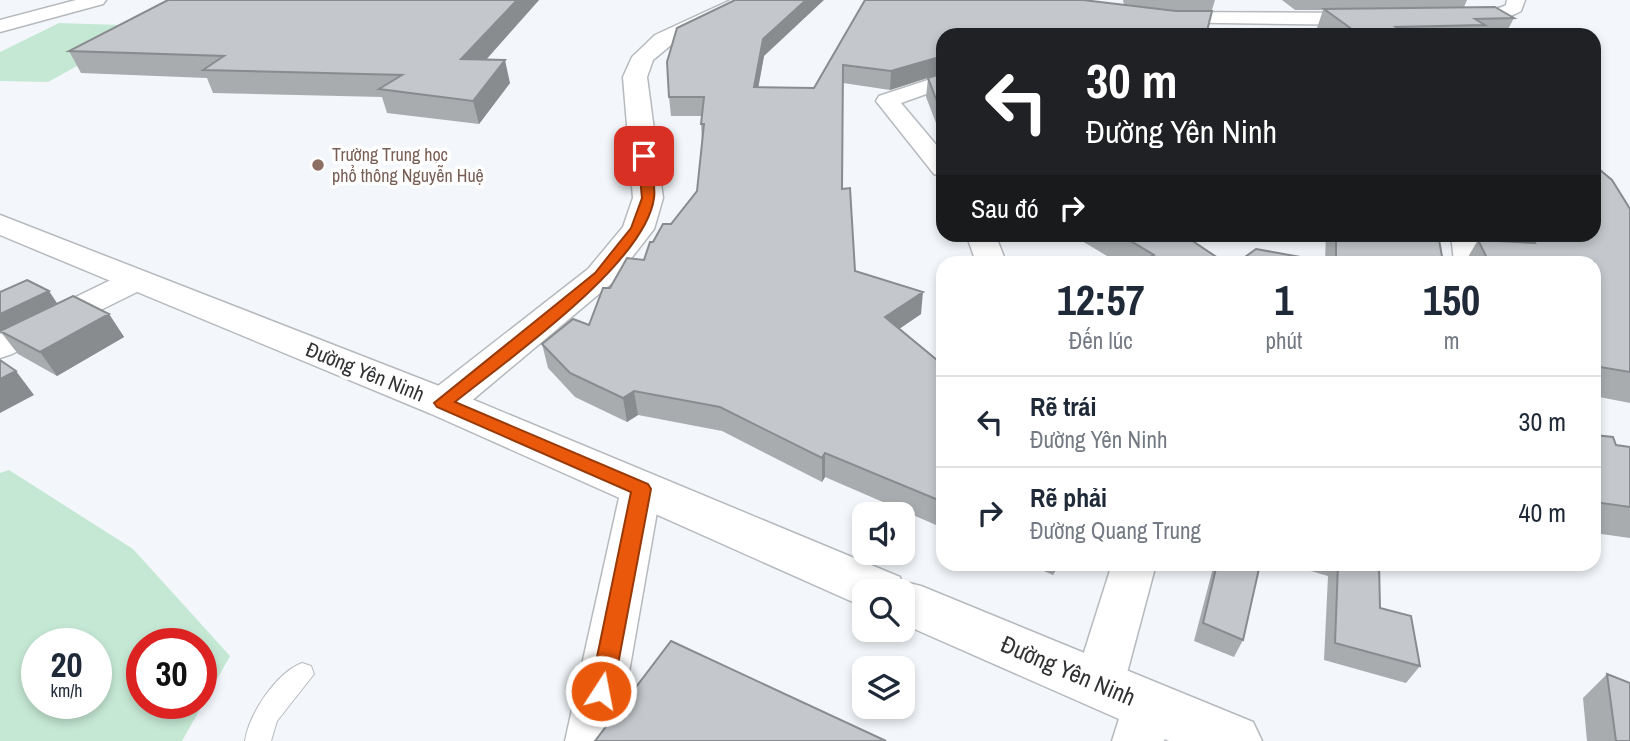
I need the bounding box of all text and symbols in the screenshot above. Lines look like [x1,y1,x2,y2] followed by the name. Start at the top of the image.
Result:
[1086,47,1178,113] text: 30 m
[971,56,1062,147] icon: left
[1086,110,1277,153] text: Đường Yên Ninh
[614,126,674,186] pin
[625,137,663,175] icon: arrive
[332,142,484,188] place label: Trường Trung học phổ thông Nguyễn Huệ
[310,157,326,173] marker: Trường Trung học phổ thông Nguyễn Huệ
[1053,189,1091,227] icon: right
[971,191,1039,226] text: Sau đó
[1057,272,1145,328] text: 12:57
[1274,272,1293,328] text: 1
[1423,272,1480,328] text: 150
[1069,325,1133,356] text: Đến lúc
[1265,325,1302,356] text: phút
[1444,325,1459,356] text: m
[302,335,429,408] street label: Đường Yên Ninh
[1030,389,1096,424] text: Rẽ trái
[971,403,1009,441] icon: left
[1519,404,1566,439] text: 30 m
[1030,424,1167,455] text: Đường Yên Ninh
[1030,480,1107,515] text: Rẽ phải
[971,494,1009,532] icon: right
[1519,495,1566,530] text: 40 m
[852,502,915,719] map controls
[852,502,915,565] button: sound
[1030,515,1201,546] text: Đường Quang Trung
[852,579,915,642] button: search
[996,627,1141,713] street label: Đường Yên Ninh
[126,628,217,719] speed limit sign: 30
[51,641,82,688] text: 20
[564,654,638,728] position arrow
[852,656,915,719] button: layers
[51,678,83,703] text: km/h

